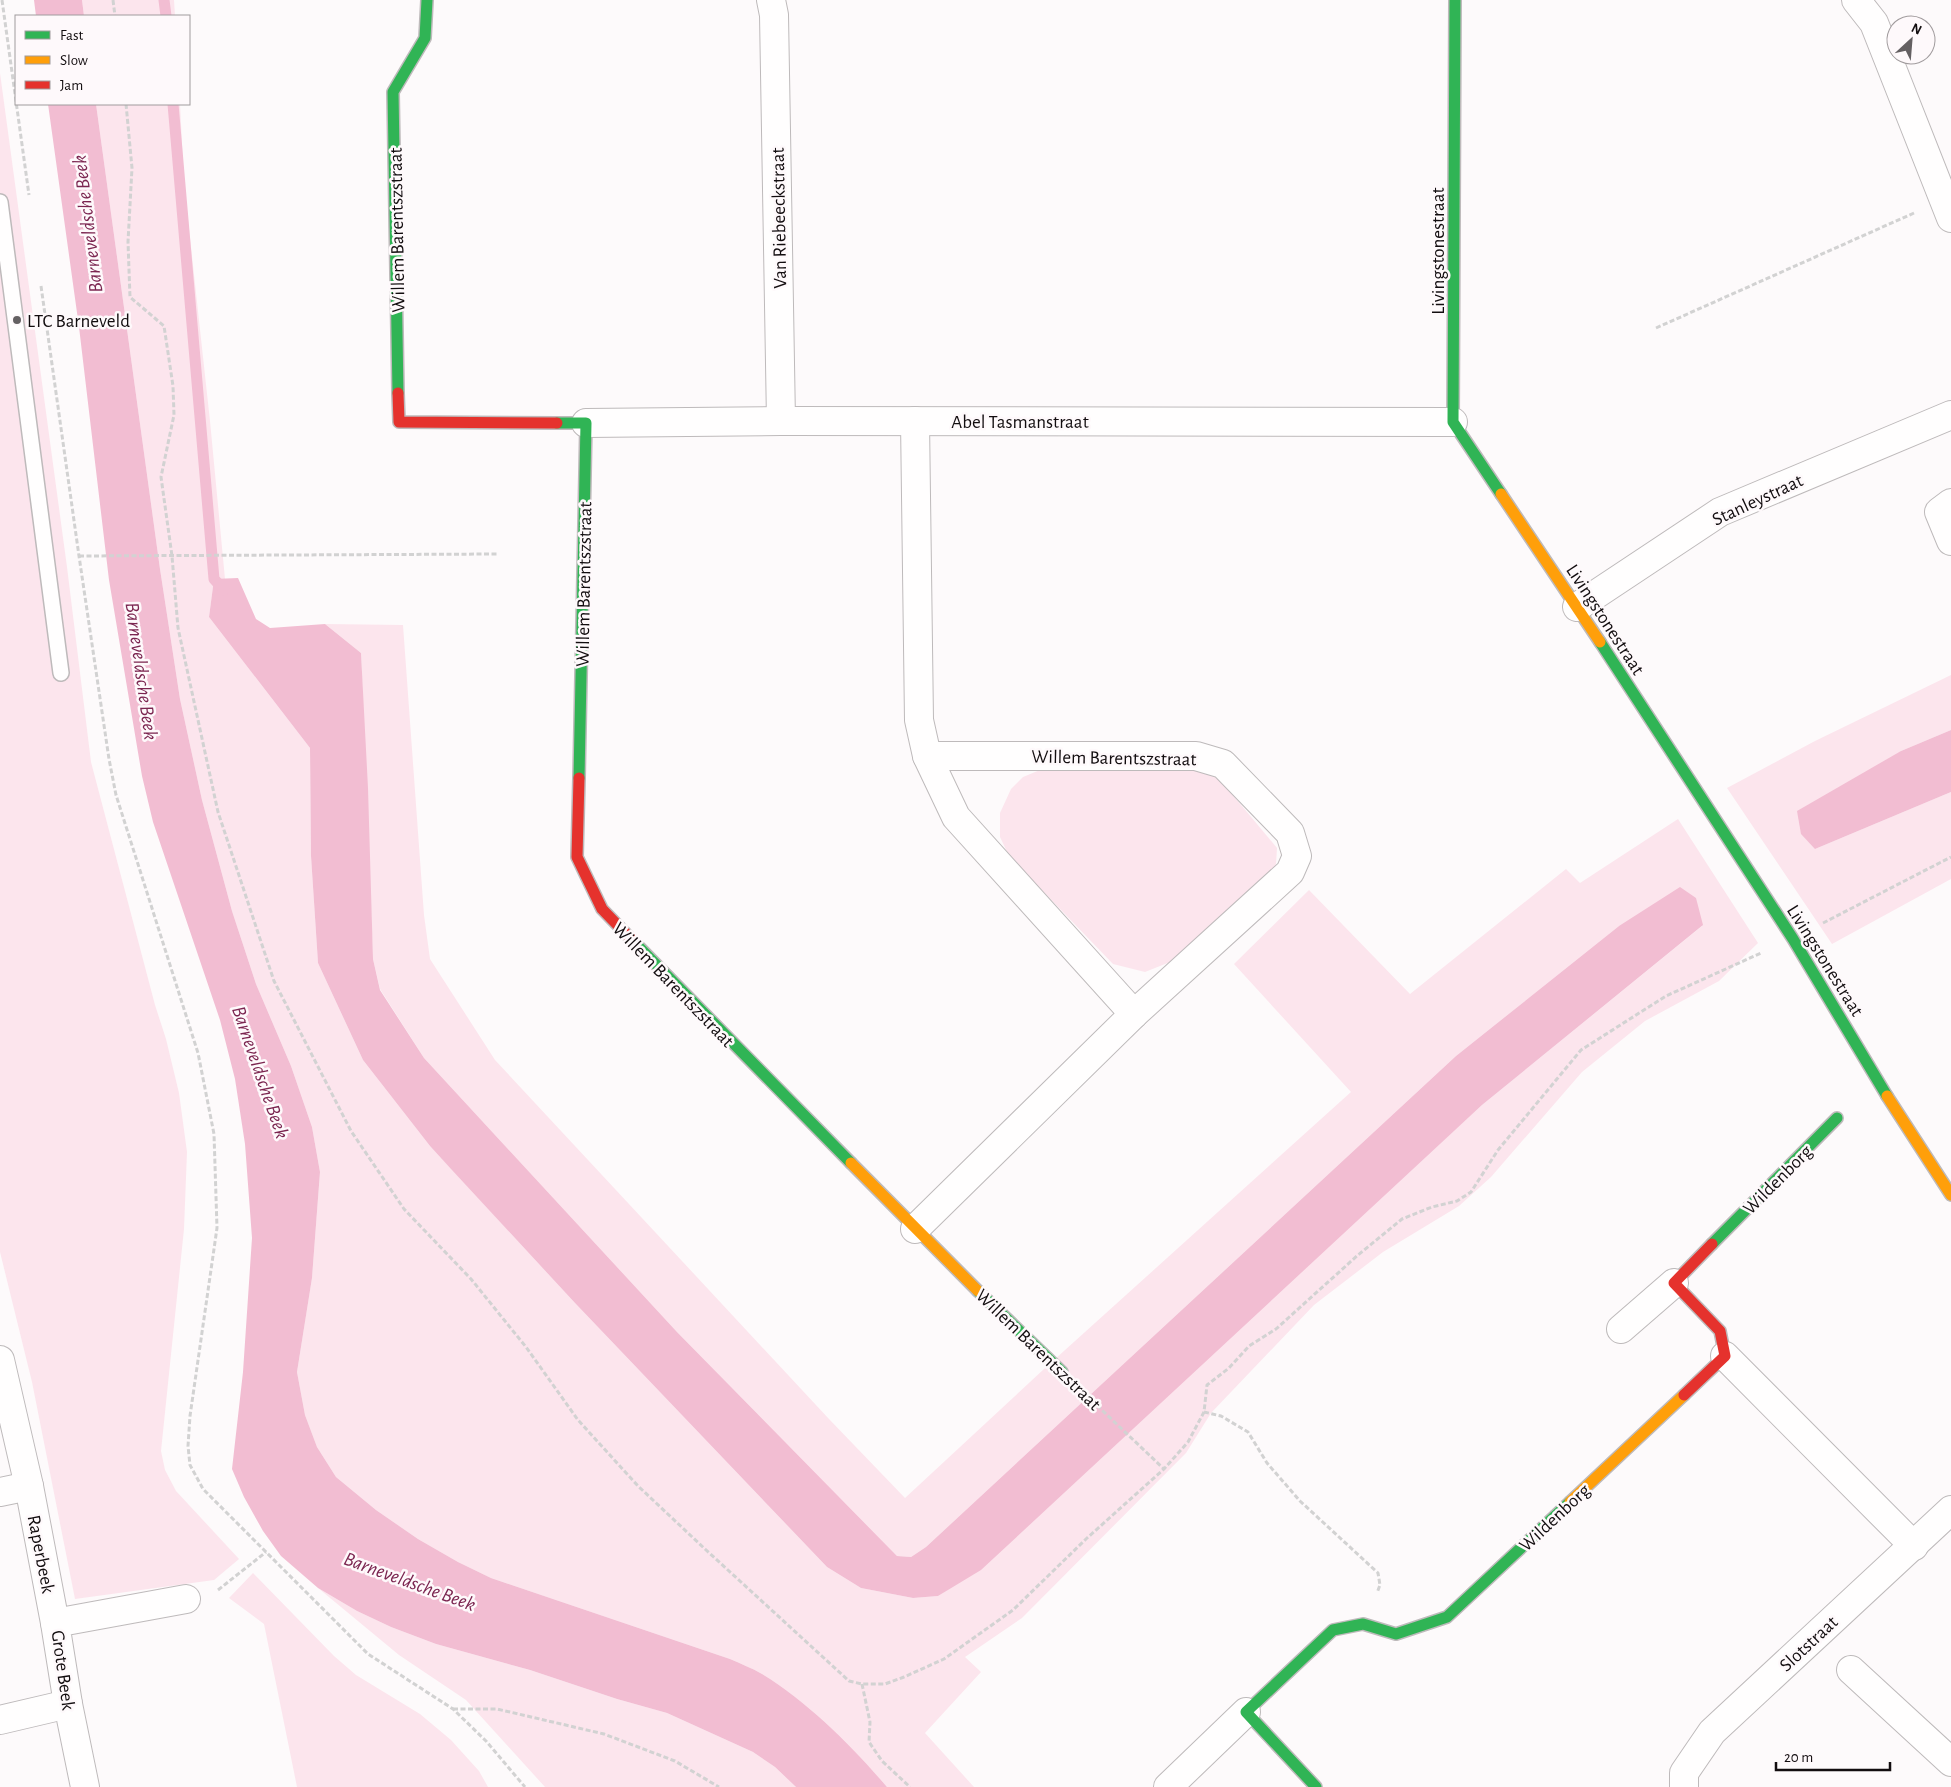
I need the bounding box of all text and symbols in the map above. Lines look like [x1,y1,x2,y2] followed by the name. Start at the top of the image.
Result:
[15,15,190,105] legend
[1886,15,1936,65] north arrow
[1909,21,1924,38] text: N
[60,28,84,43] text: Fast
[60,53,88,68] text: Slow
[60,78,83,93] text: Jam
[387,147,408,313] street label: Willem Barentszstraat
[769,147,790,289] street label: Van Riebeeckstraat
[70,154,106,294] water label: Barneveldsche Beek
[1429,187,1448,315] street label: Livingstonestraat
[27,312,130,331] place label: LTC Barneveld
[11,314,23,326] marker: LTC Barneveld
[951,413,1089,432] street label: Abel Tasmanstraat
[1709,471,1806,530] street label: Stanleystraat
[574,501,595,667] street label: Willem Barentszstraat
[1562,561,1647,678] street label: Livingstonestraat
[121,601,161,741] water label: Barneveldsche Beek
[1031,748,1197,769] street label: Willem Barentszstraat
[1783,902,1867,1020] street label: Livingstonestraat
[609,919,737,1051] street label: Willem Barentszstraat
[228,1003,292,1141] water label: Barneveldsche Beek
[1740,1141,1817,1218] street label: Wildenborg
[972,1286,1104,1414] street label: Willem Barentszstraat
[1516,1480,1595,1555] street label: Wildenborg
[24,1513,57,1595] street label: Raperbeek
[341,1549,478,1615] water label: Barneveldsche Beek
[1776,1613,1842,1675] street label: Slotstraat
[48,1629,78,1712] street label: Grote Beek
[1776,1740,1890,1772] scale bar
[1784,1750,1813,1765] text: 20 m

